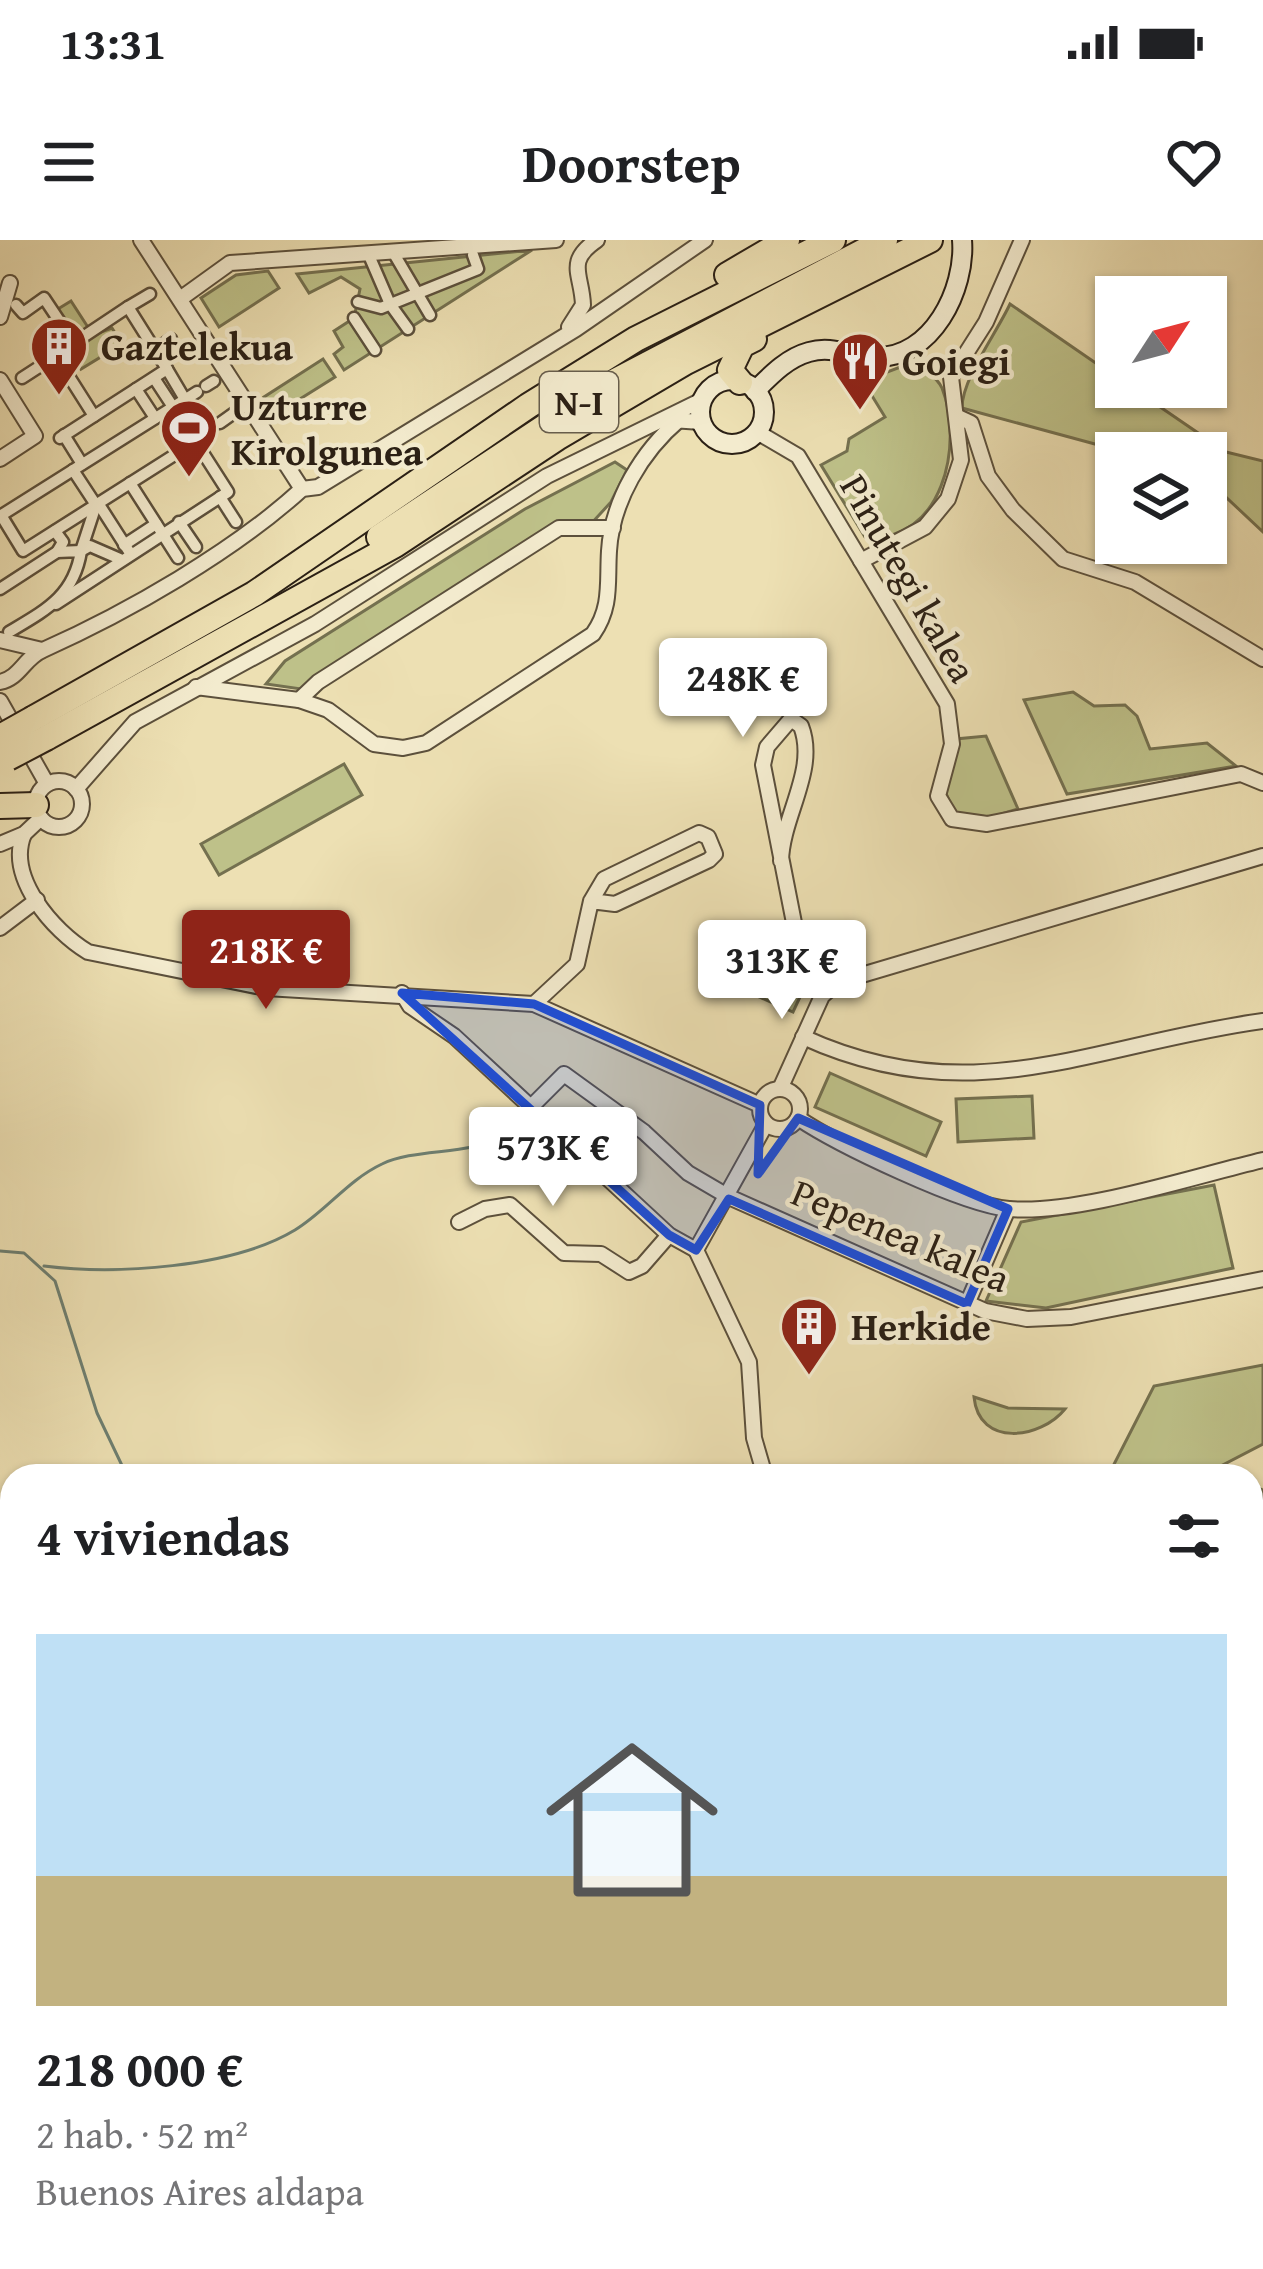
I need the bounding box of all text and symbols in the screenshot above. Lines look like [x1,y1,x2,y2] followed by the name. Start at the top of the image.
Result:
[60,10,166,75] text: 13:31
[522,123,741,202] text: Doorstep
[36,129,102,195] icon: menu
[1161,129,1227,195] icon: heart
[1095,276,1227,408] north arrow
[1095,276,1227,564] map controls
[28,315,90,397] building icon: Gaztelekua
[101,317,293,374] place label: Gaztelekua
[829,330,891,412] restaurant icon: Goiegi
[902,332,1010,389] place label: Goiegi
[540,372,618,432] road number: N-I
[231,377,423,479] place label: Uzturre Kirolgunea
[158,397,220,479] sports icon: Uzturre Kirolgunea
[1095,432,1227,564] button: layers
[827,463,992,693] street label: Pinutegi kalea
[645,638,841,740] pin: 248K €
[686,648,800,705] text: 248K €
[168,910,364,1012] pin: 218K €
[209,920,323,977] text: 218K €
[684,920,880,1022] pin: 313K €
[725,930,839,987] text: 313K €
[455,1107,651,1209] pin: 573K €
[496,1117,610,1174] text: 573K €
[783,1163,1020,1306] street label: Pepenea kalea
[778,1295,840,1377] building icon: Herkide
[851,1297,991,1354] place label: Herkide
[36,1499,290,1574] text: 4 viviendas
[1161,1503,1227,1569] icon: filters
[524,1712,740,1928] icon: home
[36,2030,243,2105] text: 218 000 €
[36,2105,248,2162] text: 2 hab. · 52 m²
[36,2162,364,2219] text: Buenos Aires aldapa

